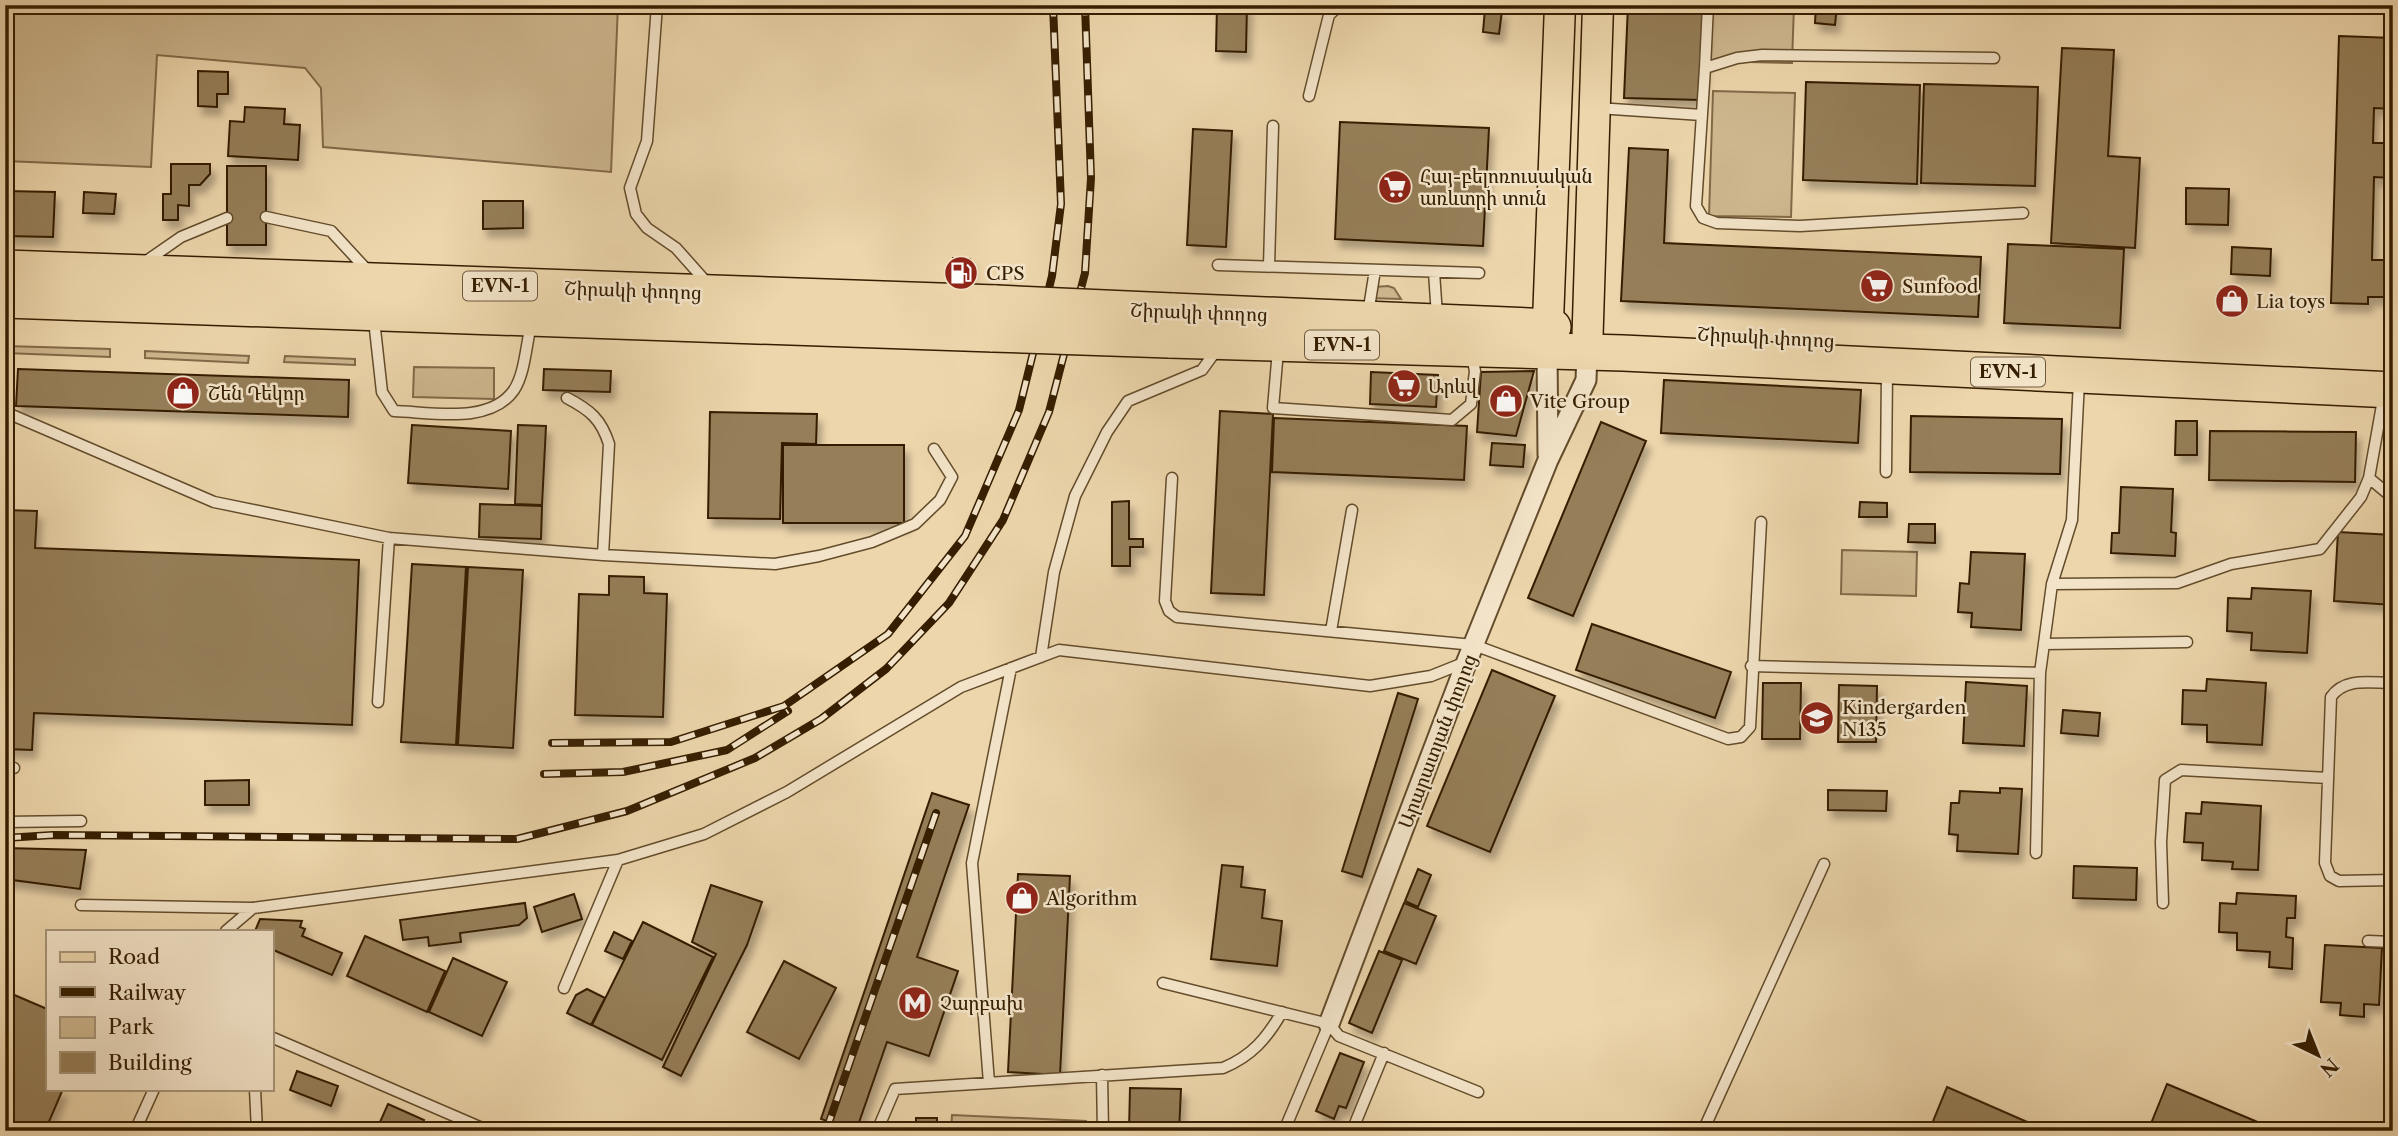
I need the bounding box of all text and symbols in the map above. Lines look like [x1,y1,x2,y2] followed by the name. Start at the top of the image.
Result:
[1420,165,1592,210] place label: Հայ-բելոռուսական առևտրի տուն
[1376,168,1414,206] supermarket icon: Հայ-բելոռուսական առևտրի տուն
[942,254,980,292] fuel station icon: CPS
[986,262,1025,285] place label: CPS
[1858,267,1896,305] supermarket icon: Sunfood
[463,272,537,300] road number: EVN-1
[1902,275,1979,298] place label: Sunfood
[564,277,702,304] street label: Շիրակի փողոց
[2213,282,2251,320] shop icon: Lia toys
[2256,290,2325,313] place label: Lia toys
[1130,299,1268,326] street label: Շիրակի փողոց
[1697,322,1835,353] street label: Շիրակի փողոց
[1305,330,1379,360] road number: EVN-1
[1971,358,2045,386] road number: EVN-1
[1385,367,1423,405] supermarket icon: Արևվ
[164,374,202,412] shop icon: Շեն Դեկոր
[1428,375,1478,398] place label: Արևվ
[208,382,305,405] place label: Շեն Դեկոր
[1487,382,1525,420] shop icon: Vite Group
[1529,390,1630,413] place label: Vite Group
[1394,651,1481,832] street label: Արարատյան փողոց
[1842,696,1967,741] place label: Kindergarden N135
[1798,699,1836,737] school or university icon: Kindergarden N135
[1003,879,1041,917] shop icon: Algorithm
[1045,887,1138,910] place label: Algorithm
[46,930,273,1090] legend
[108,944,160,969] text: Road
[108,980,186,1005] text: Railway
[896,984,934,1022] metro station icon: Չարբախ
[940,992,1023,1015] place label: Չարբախ
[108,1014,154,1039] text: Park
[2282,1020,2352,1090] north arrow
[108,1050,193,1075] text: Building
[2315,1053,2343,1081] text: N

